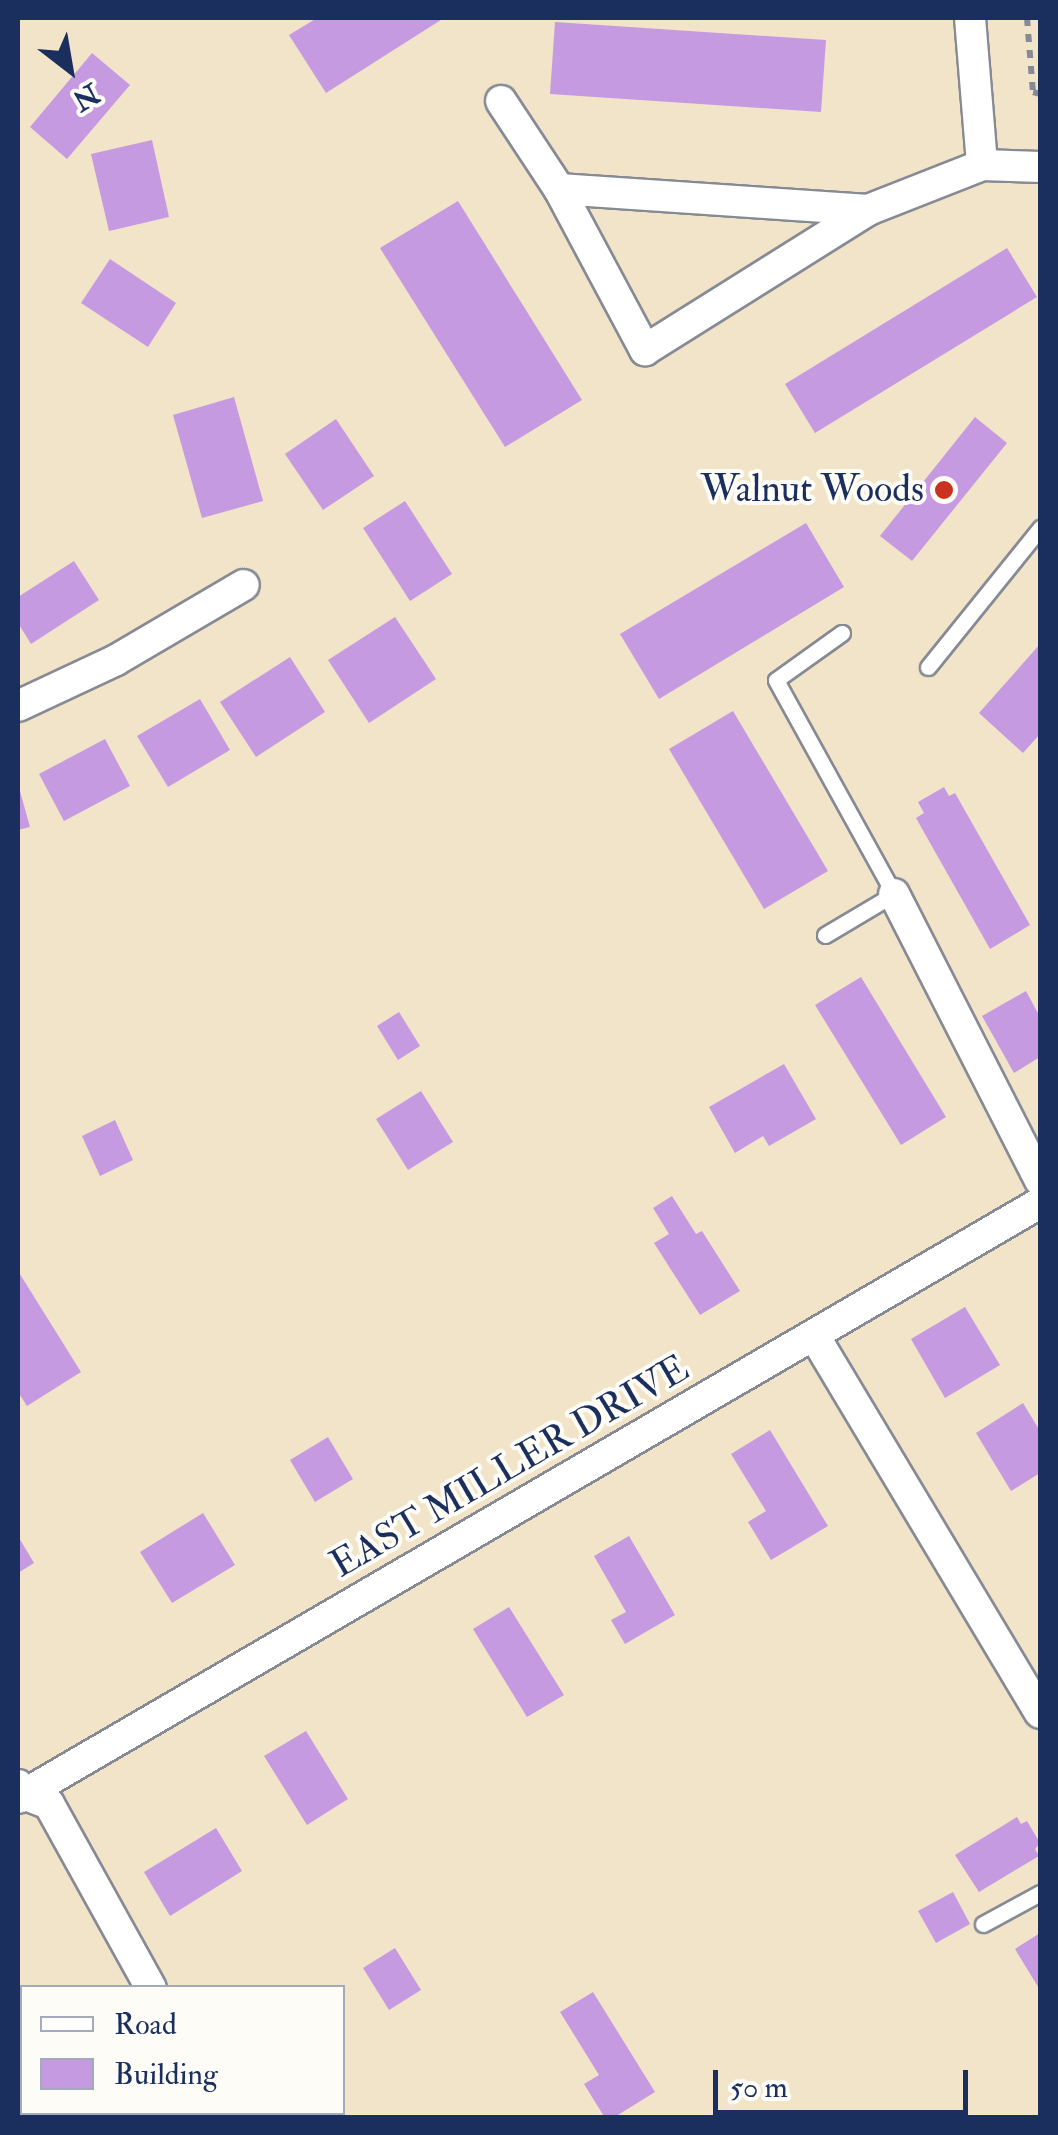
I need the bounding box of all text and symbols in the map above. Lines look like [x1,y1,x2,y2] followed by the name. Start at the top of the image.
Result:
[20,20,120,120] north arrow
[66,75,105,118] text: N
[701,467,924,513] place label: Walnut Woods
[933,479,955,501] marker: Walnut Woods
[323,1346,697,1588] street label: EAST MILLER DRIVE
[20,1985,345,2115] legend
[114,2006,177,2043] text: Road
[718,2050,973,2112] scale bar
[114,2056,218,2093] text: Building
[730,2069,788,2106] text: 50 m

